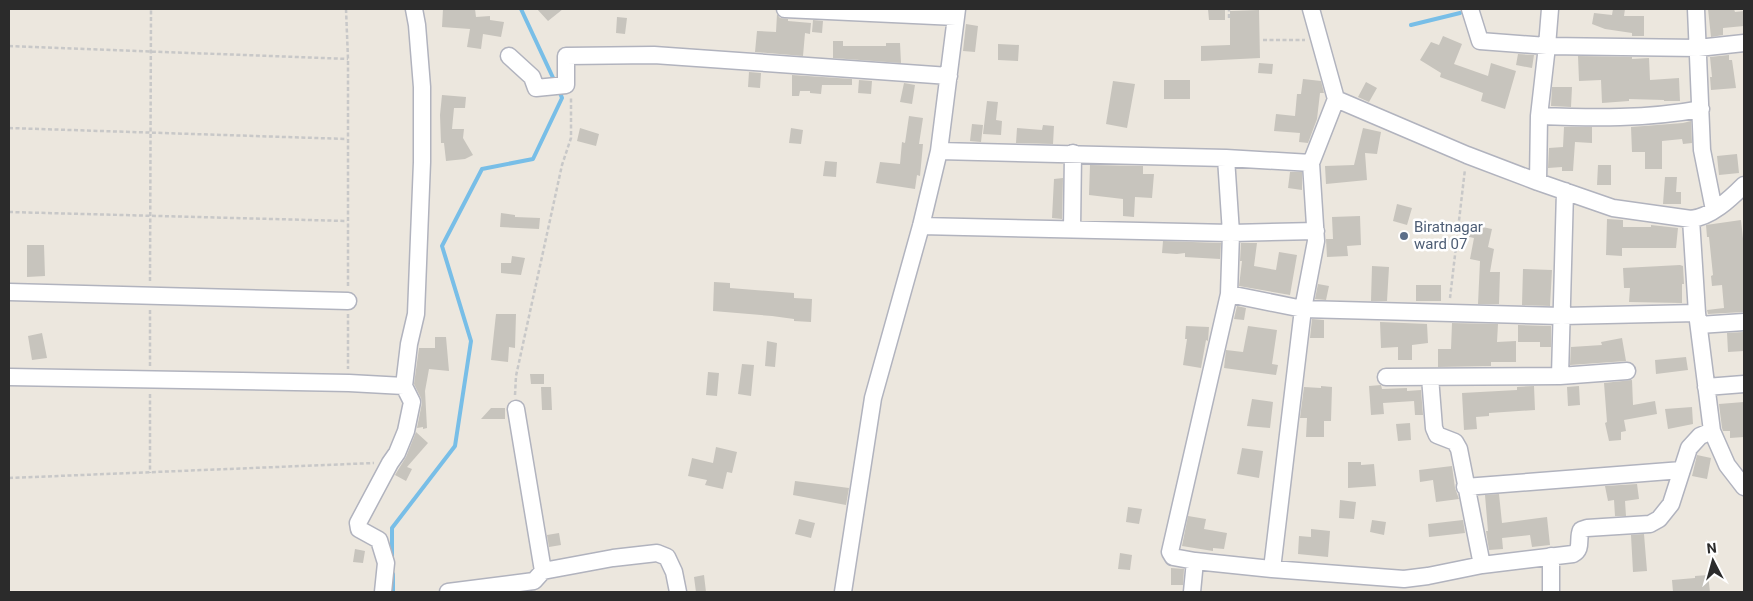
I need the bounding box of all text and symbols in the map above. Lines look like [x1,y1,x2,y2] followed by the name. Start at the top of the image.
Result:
[1414,218,1483,253] place label: Biratnagar ward 07
[1398,230,1410,242] marker: Biratnagar ward 07
[1688,536,1738,586] north arrow
[1706,540,1717,557] text: N

